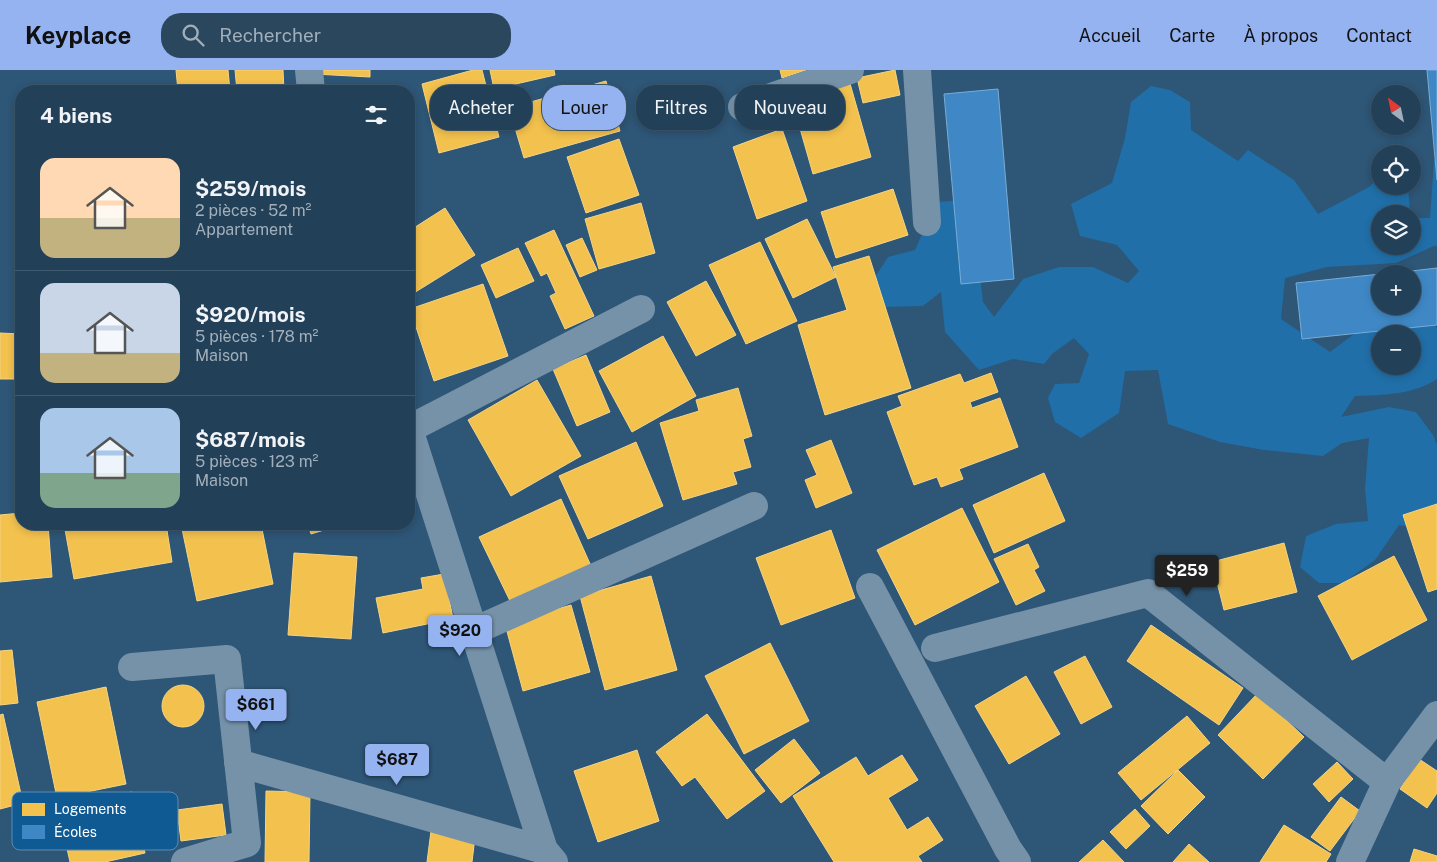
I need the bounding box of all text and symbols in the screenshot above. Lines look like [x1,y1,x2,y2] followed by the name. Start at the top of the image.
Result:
[161,13,511,58] search box
[25,21,131,49] text: Keyplace
[179,21,207,49] icon: search
[219,24,321,46] text: Rechercher
[1079,25,1141,46] text: Accueil
[1169,25,1215,46] text: Carte
[1243,25,1318,46] text: À propos
[1346,25,1412,46] text: Contact
[430,85,532,130] chip: Acheter
[542,85,626,130] chip: Louer
[636,85,725,130] chip: Filtres
[735,85,845,130] chip: Nouveau
[1371,85,1421,135] north arrow
[1371,85,1421,375] map controls
[362,101,390,129] icon: filters
[40,103,112,128] text: 4 biens
[1371,145,1421,195] button: locate
[195,176,306,201] text: $259/mois
[80,178,140,238] icon: home
[195,201,311,220] text: 2 pièces · 52 m²
[1371,205,1421,255] button: layers
[195,220,293,239] text: Appartement
[1371,265,1421,315] button: +
[195,302,306,327] text: $920/mois
[80,303,140,363] icon: home
[1371,325,1421,375] button: −
[195,327,319,346] text: 5 pièces · 178 m²
[195,346,248,365] text: Maison
[195,427,306,452] text: $687/mois
[80,428,140,488] icon: home
[195,452,318,471] text: 5 pièces · 123 m²
[195,471,248,490] text: Maison
[1157,554,1217,597] pin: $259
[1166,561,1208,580] text: $259
[430,614,490,657] pin: $920
[439,621,481,640] text: $920
[226,688,286,731] pin: $661
[237,695,275,714] text: $661
[367,744,427,786] pin: $687
[376,750,418,769] text: $687
[12,792,178,850] legend
[54,801,126,817] text: Logements
[54,823,97,840] text: Écoles

